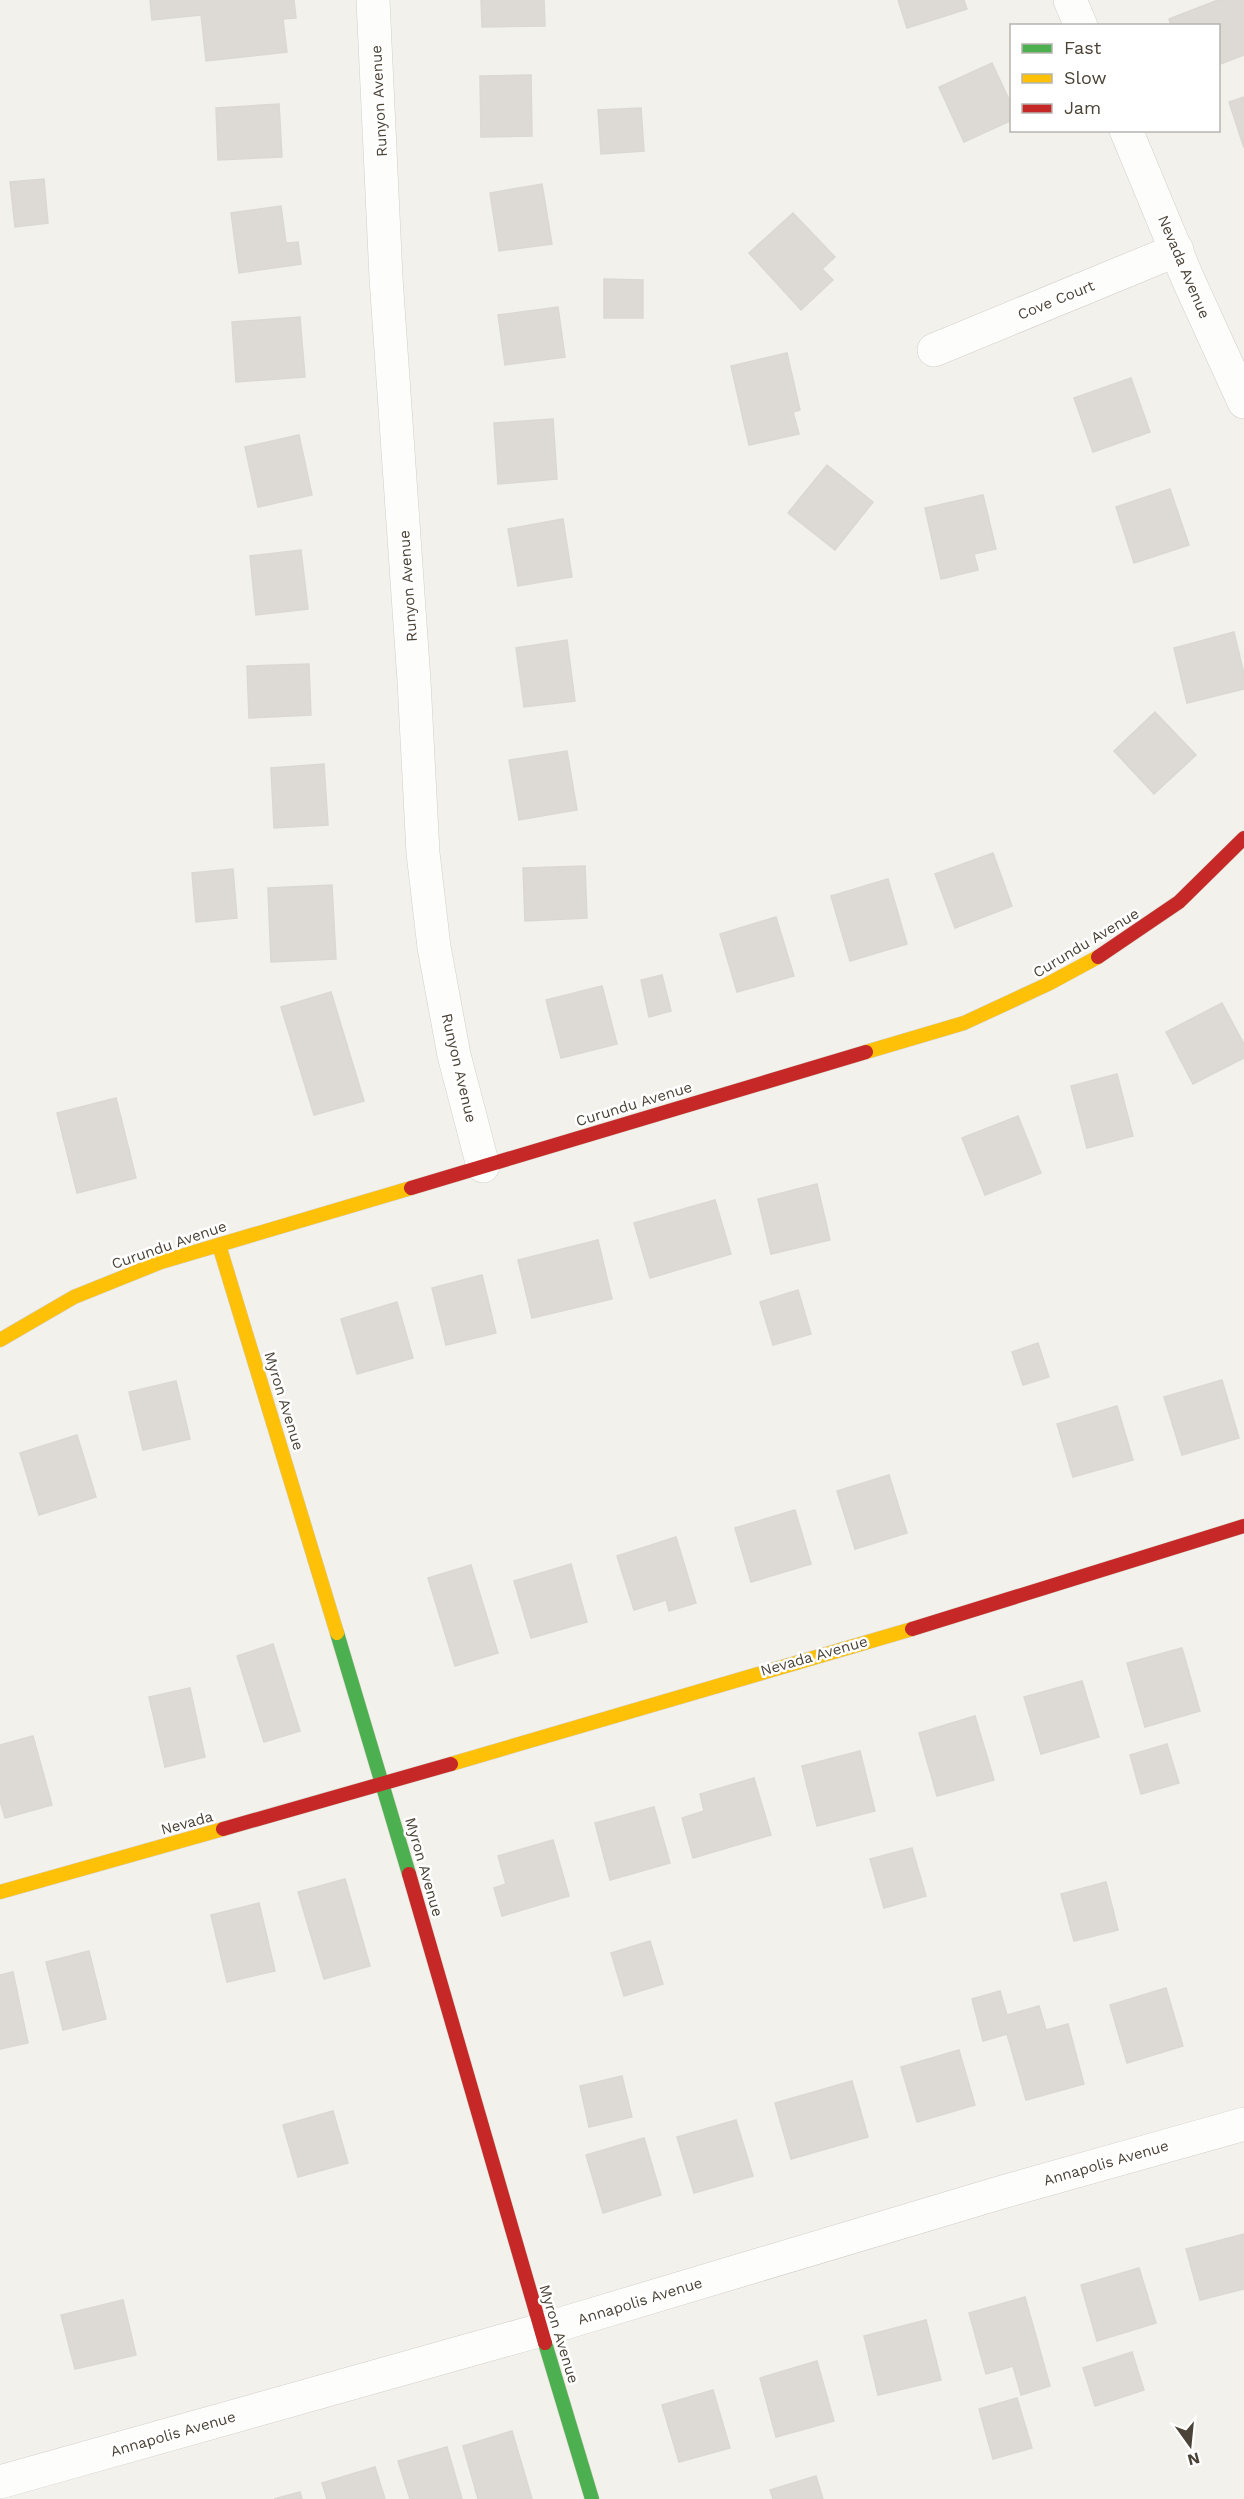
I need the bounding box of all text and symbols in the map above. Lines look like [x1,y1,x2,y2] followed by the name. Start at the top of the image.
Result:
[1010,24,1220,132] legend
[1064,37,1102,58] text: Fast
[367,45,391,157] street label: Runyon Avenue
[1064,67,1107,88] text: Slow
[1064,97,1101,118] text: Jam
[1154,213,1214,321] street label: Nevada Avenue
[1015,276,1098,324] street label: Cove Court
[395,530,421,642] street label: Runyon Avenue
[1030,904,1142,982] street label: Curundu Avenue
[438,1012,480,1124] street label: Runyon Avenue
[574,1078,694,1130] street label: Curundu Avenue
[109,1217,229,1273] street label: Curundu Avenue
[260,1349,308,1453] street label: Myron Avenue
[758,1632,870,1680] street label: Nevada Avenue
[159,1807,216,1839] street label: Nevada
[401,1815,447,1919] street label: Myron Avenue
[1041,2137,1171,2189] street label: Annapolis Avenue
[575,2273,705,2329] street label: Annapolis Avenue
[535,2282,583,2386] street label: Myron Avenue
[108,2408,238,2460] street label: Annapolis Avenue
[1160,2415,1220,2475] north arrow
[1186,2448,1202,2470] text: N

